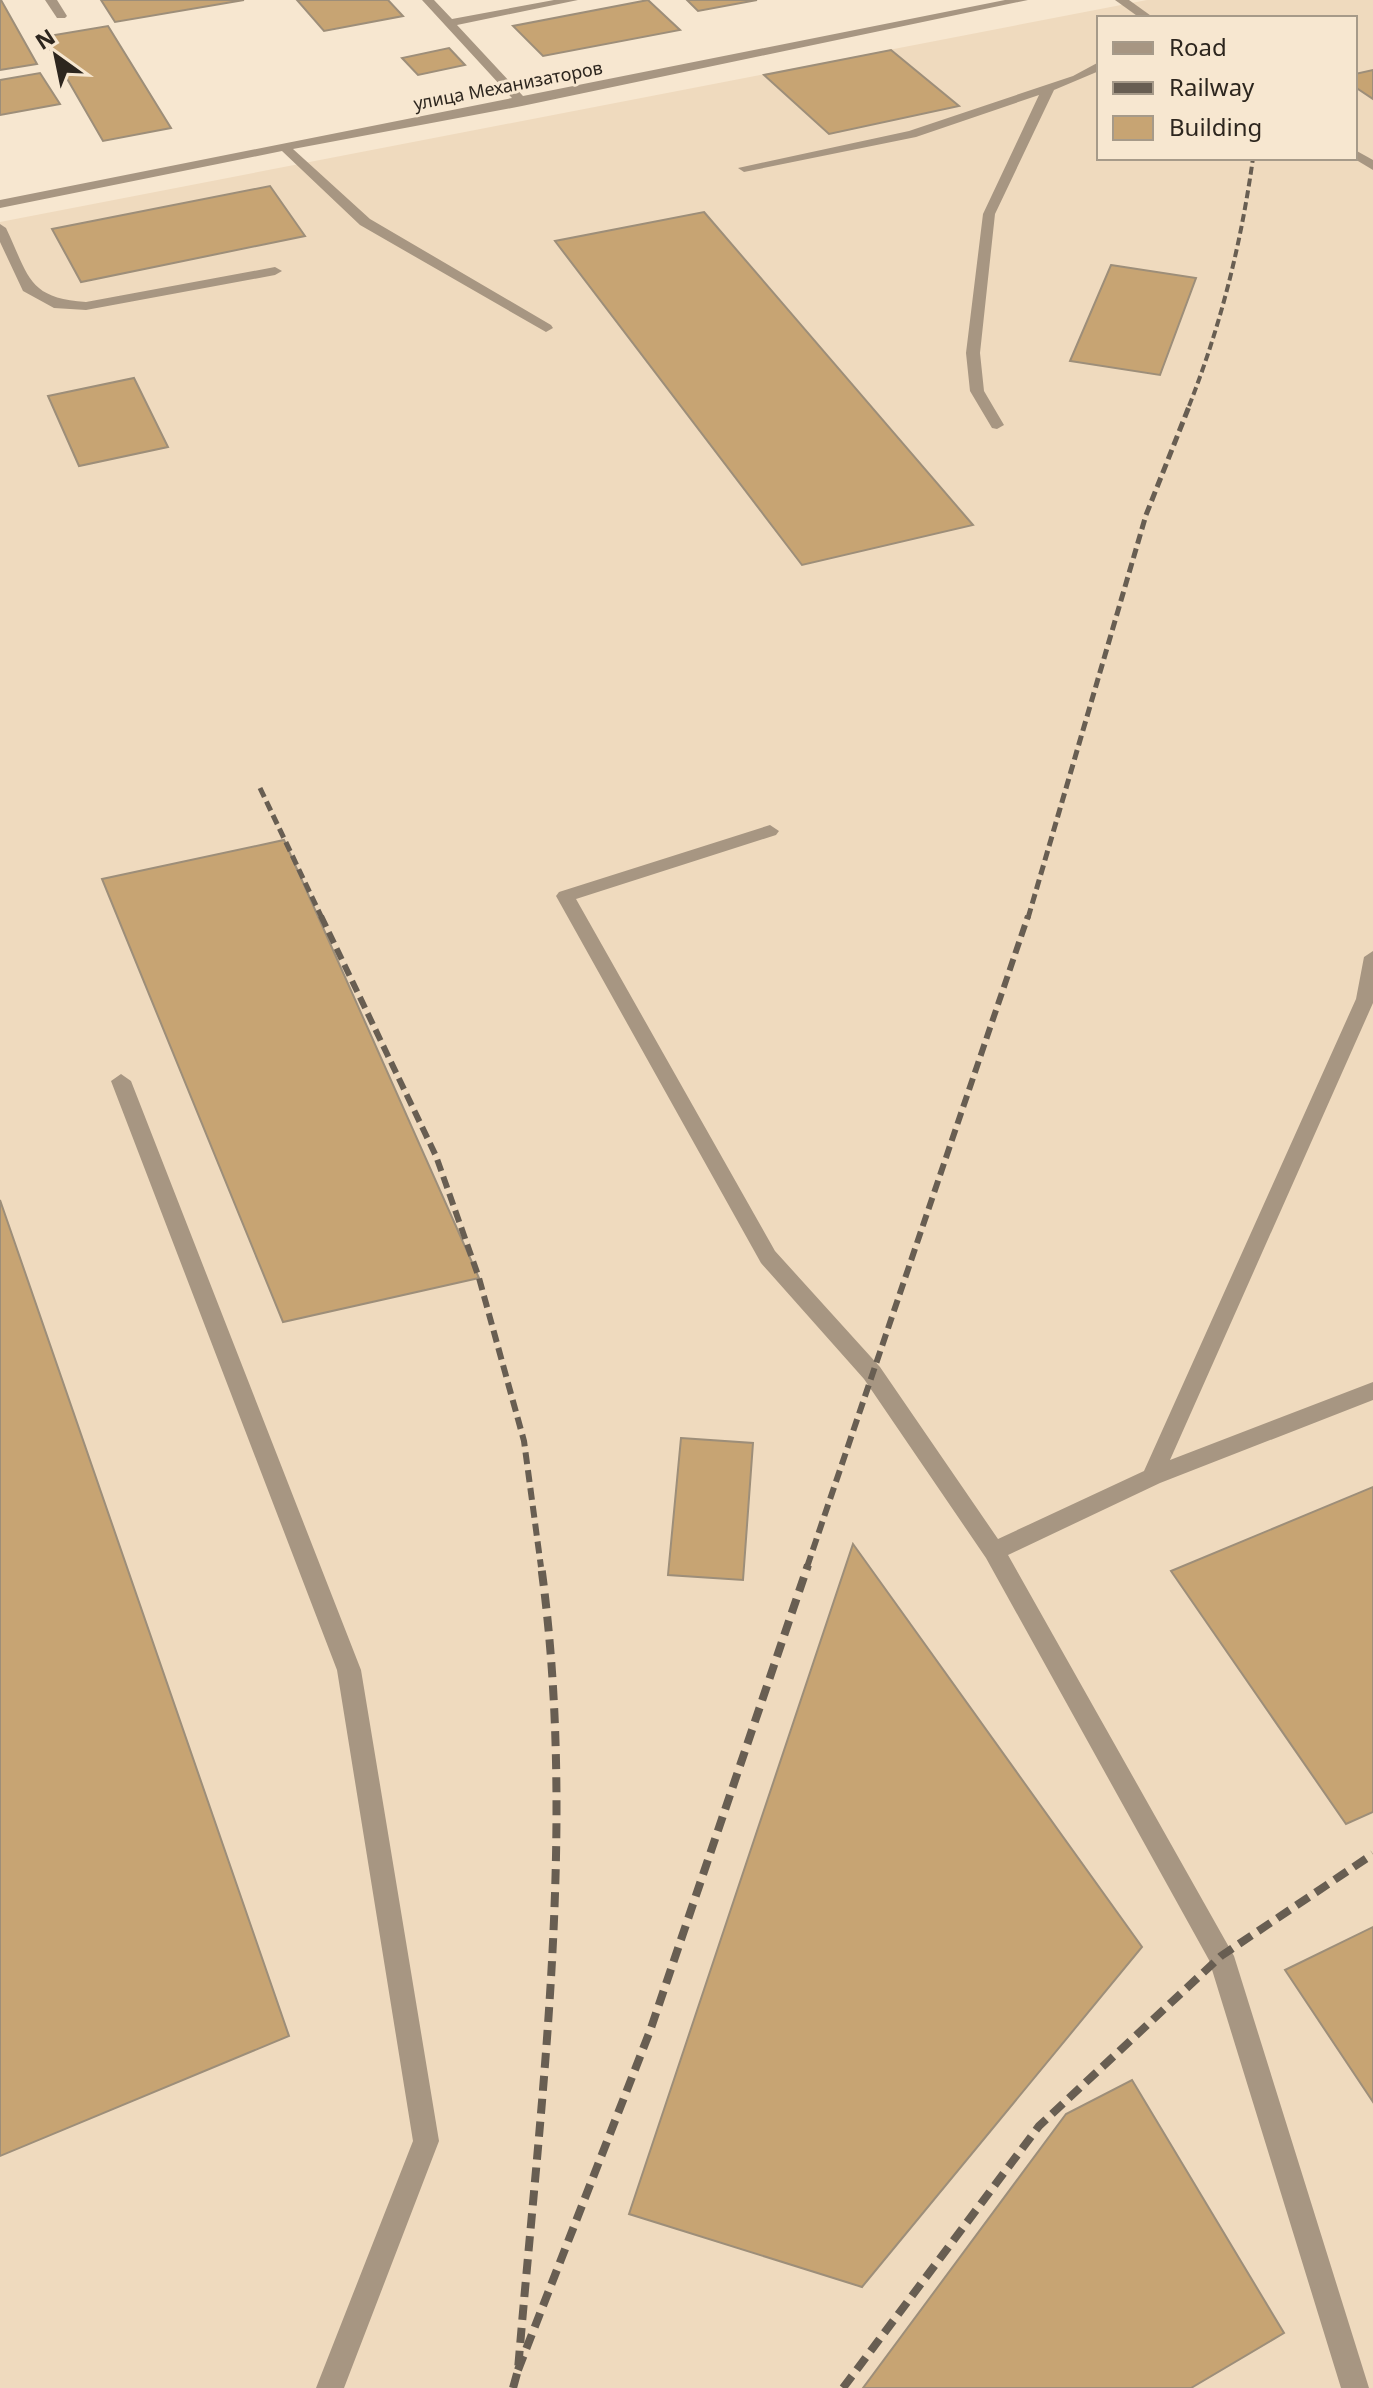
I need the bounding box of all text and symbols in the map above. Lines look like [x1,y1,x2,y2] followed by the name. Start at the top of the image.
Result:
[16,16,96,96] north arrow
[1097,16,1357,160] legend
[29,21,60,56] text: N
[1169,30,1227,63] text: Road
[411,55,604,115] street label: улица Механизаторов
[1169,70,1255,103] text: Railway
[1169,110,1262,143] text: Building

